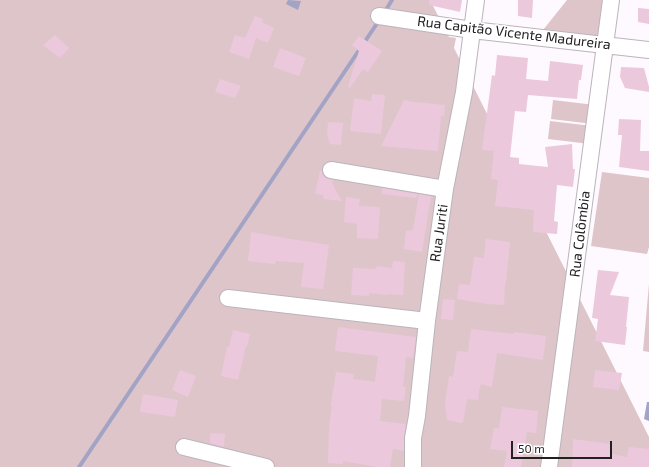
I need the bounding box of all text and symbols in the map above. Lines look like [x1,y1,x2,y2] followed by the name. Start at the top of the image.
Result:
[416,13,612,53] street label: Rua Capitão Vicente Madureira
[566,190,594,278] street label: Rua Colômbia
[427,203,451,263] street label: Rua Juriti
[513,433,614,459] scale bar
[518,441,545,455] text: 50 m

